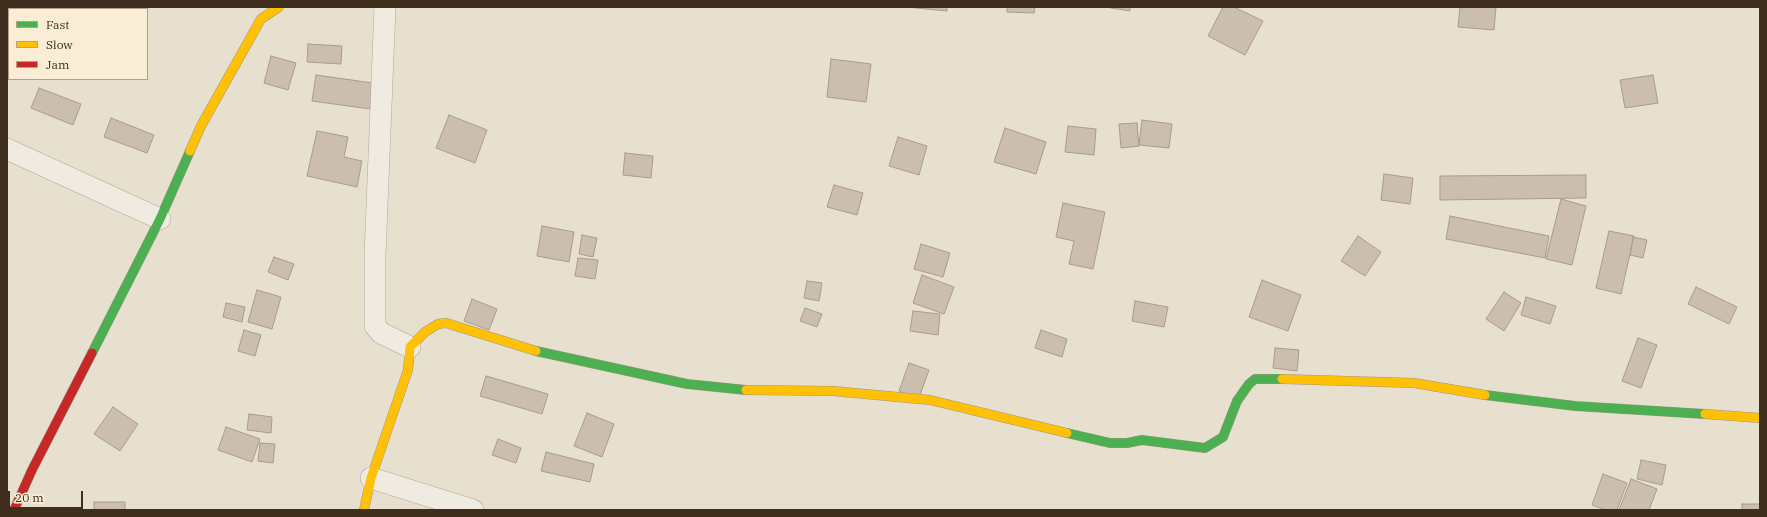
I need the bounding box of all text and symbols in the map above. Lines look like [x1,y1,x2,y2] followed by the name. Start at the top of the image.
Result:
[8,8,148,80] legend
[46,17,70,32] text: Fast
[46,37,73,52] text: Slow
[46,57,69,72] text: Jam
[10,483,85,509] scale bar
[15,490,44,505] text: 20 m

